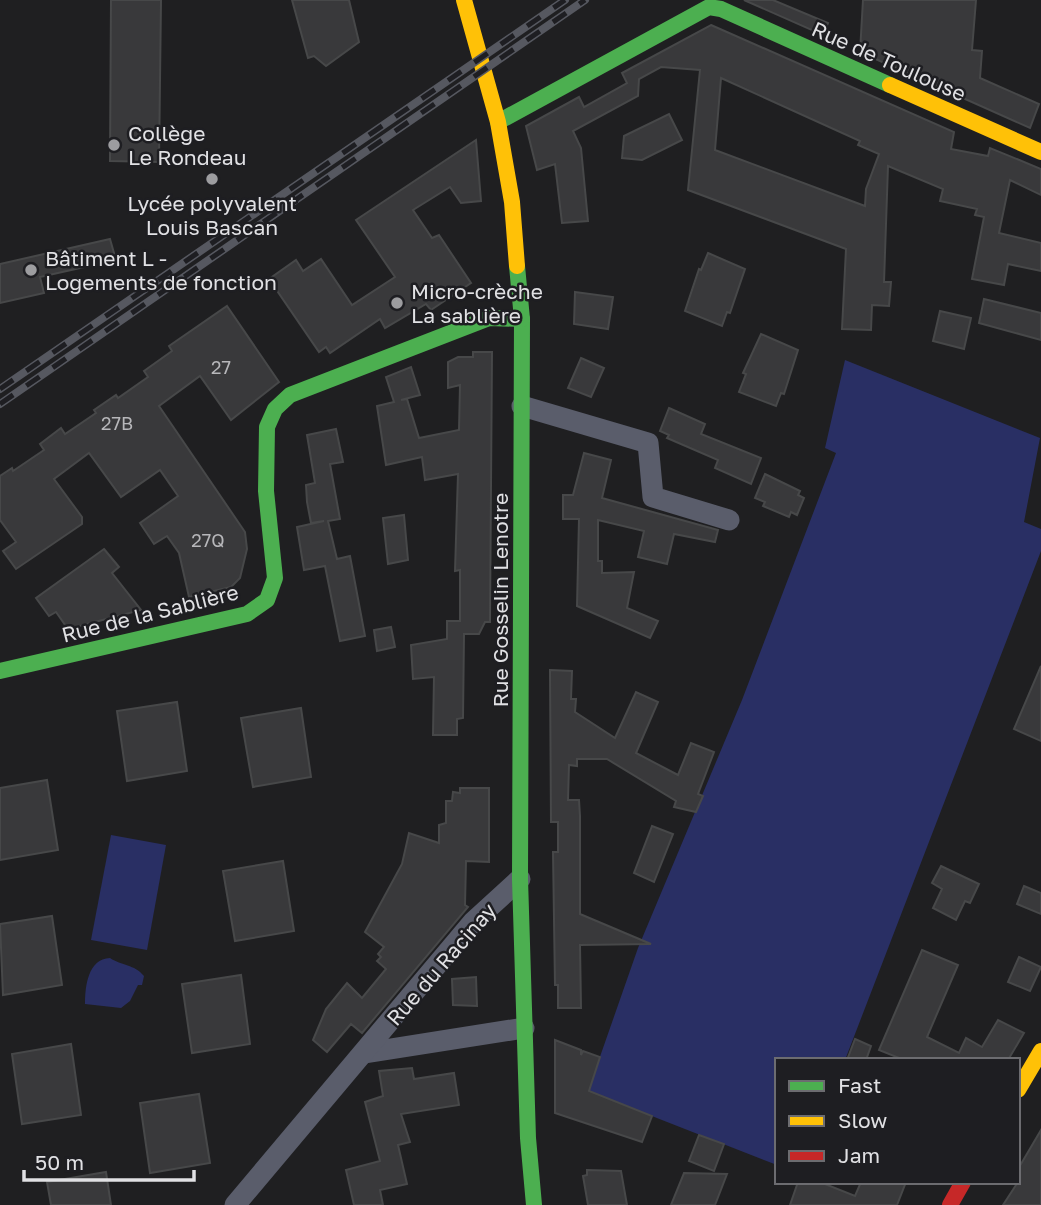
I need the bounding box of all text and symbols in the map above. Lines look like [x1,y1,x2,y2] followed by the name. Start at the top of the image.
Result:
[808,15,970,107] street label: Rue de Toulouse
[128,120,246,170] place label: Collège Le Rondeau
[106,137,122,153] marker: Collège Le Rondeau
[204,171,220,187] marker: Lycée polyvalent Louis Bascan
[127,190,297,240] place label: Lycée polyvalent Louis Bascan
[45,245,277,295] place label: Bâtiment L - Logements de fonction
[23,262,39,278] marker: Bâtiment L - Logements de fonction
[411,278,543,328] place label: Micro-crèche La sablière
[389,295,405,311] marker: Micro-crèche La sablière
[211,356,231,378] house number: 27
[101,412,133,434] house number: 27B
[487,493,513,707] street label: Rue Gosselin Lenotre
[191,529,225,551] house number: 27Q
[59,578,241,648] street label: Rue de la Sablière
[381,897,501,1031] street label: Rue du Racinay
[775,1058,1020,1184] legend
[838,1072,881,1098] text: Fast
[838,1107,887,1133] text: Slow
[24,1138,194,1182] scale bar
[838,1142,880,1168] text: Jam
[35,1149,84,1175] text: 50 m

